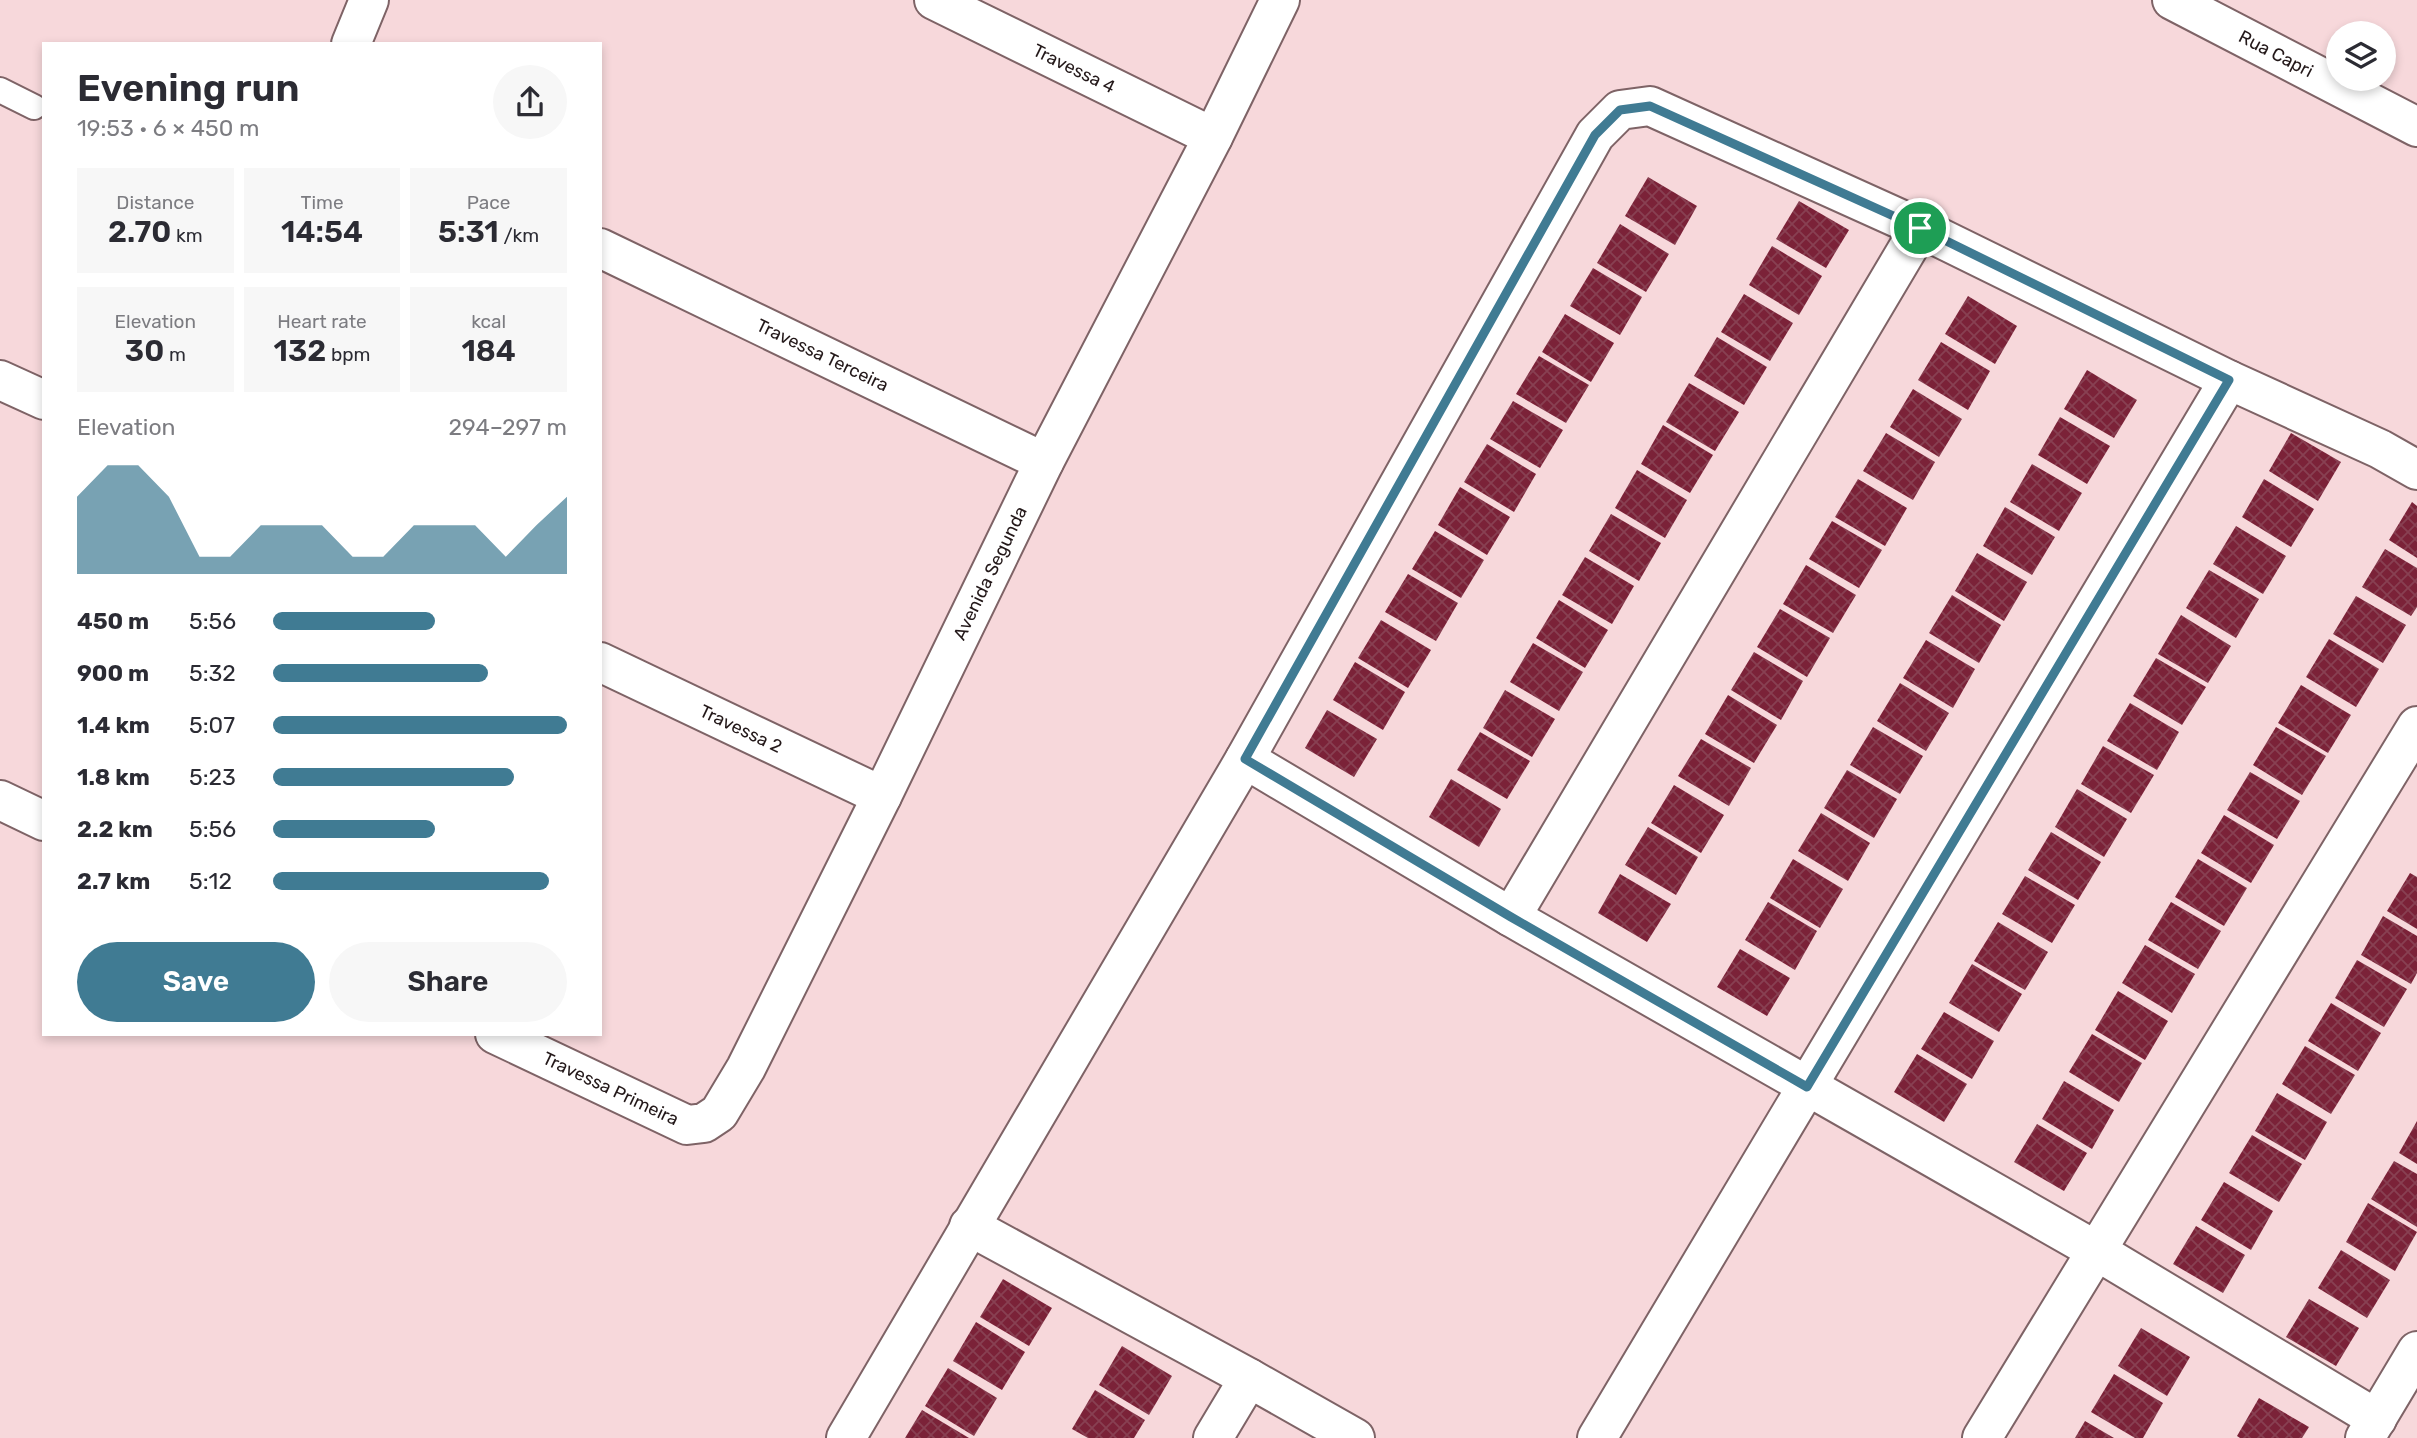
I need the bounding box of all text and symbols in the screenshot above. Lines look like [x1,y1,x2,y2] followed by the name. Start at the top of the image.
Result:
[2326,21,2396,91] map controls
[2326,21,2396,91] button: layers
[2235,25,2317,82] street label: Rua Capri
[1029,39,1119,98] street label: Travessa 4
[77,65,300,111] text: Evening run
[493,65,567,139] button: share
[77,114,259,142] text: 19:53 · 6 × 450 m
[116,191,194,214] text: Distance
[300,191,344,214] text: Time
[467,191,510,214] text: Pace
[1890,198,1950,258] pin
[1901,209,1939,247] icon: arrive
[108,214,171,250] text: 2.70
[281,214,363,250] text: 14:54
[438,214,499,250] text: 5:31
[171,224,203,247] text: km
[499,224,539,247] text: /km
[115,310,196,333] text: Elevation
[277,310,367,333] text: Heart rate
[471,310,506,333] text: kcal
[753,314,892,396] street label: Travessa Terceira
[125,333,164,369] text: 30
[274,333,326,369] text: 132
[461,333,516,369] text: 184
[164,343,186,366] text: m
[326,343,370,366] text: bpm
[77,413,176,441] text: Elevation
[449,413,567,441] text: 294–297 m
[948,503,1032,644] street label: Avenida Segunda
[77,607,149,635] text: 450 m
[189,607,236,635] text: 5:56
[77,659,149,687] text: 900 m
[189,659,236,687] text: 5:32
[696,700,786,758] street label: Travessa 2
[77,711,150,739] text: 1.4 km
[189,711,235,739] text: 5:07
[77,763,150,791] text: 1.8 km
[189,763,236,791] text: 5:23
[77,815,153,843] text: 2.2 km
[189,815,236,843] text: 5:56
[77,867,150,895] text: 2.7 km
[189,867,232,895] text: 5:12
[77,942,315,1022] button: Save
[329,942,567,1022] button: Share
[539,1047,682,1130] street label: Travessa Primeira

